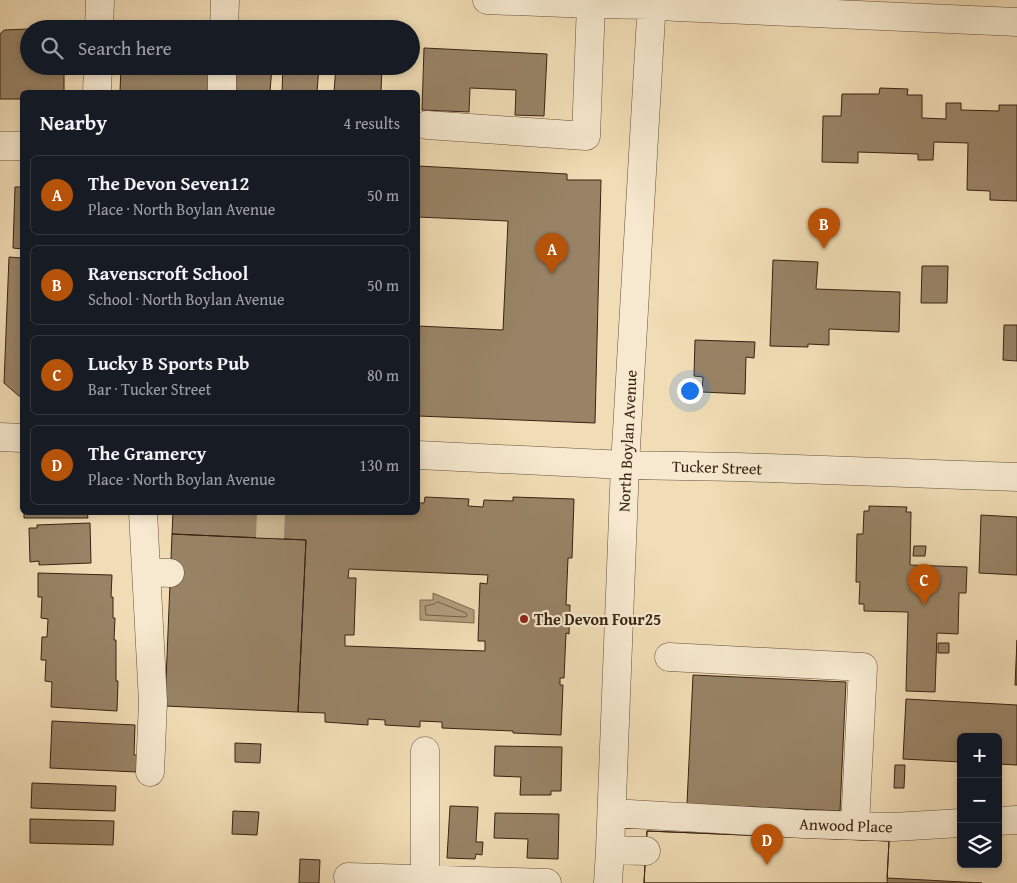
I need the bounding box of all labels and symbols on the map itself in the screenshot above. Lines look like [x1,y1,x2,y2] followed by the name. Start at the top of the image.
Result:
[808,208,840,249] pin: B
[536,233,568,274] pin: A
[611,369,643,513] street label: North Boylan Avenue
[677,378,703,404] your location
[671,453,763,481] street label: Tucker Street
[908,564,940,605] pin: C
[534,607,661,631] place label: The Devon Four25
[518,613,530,625] marker: The Devon Four25
[799,811,893,839] street label: Anwood Place
[751,824,783,865] pin: D

